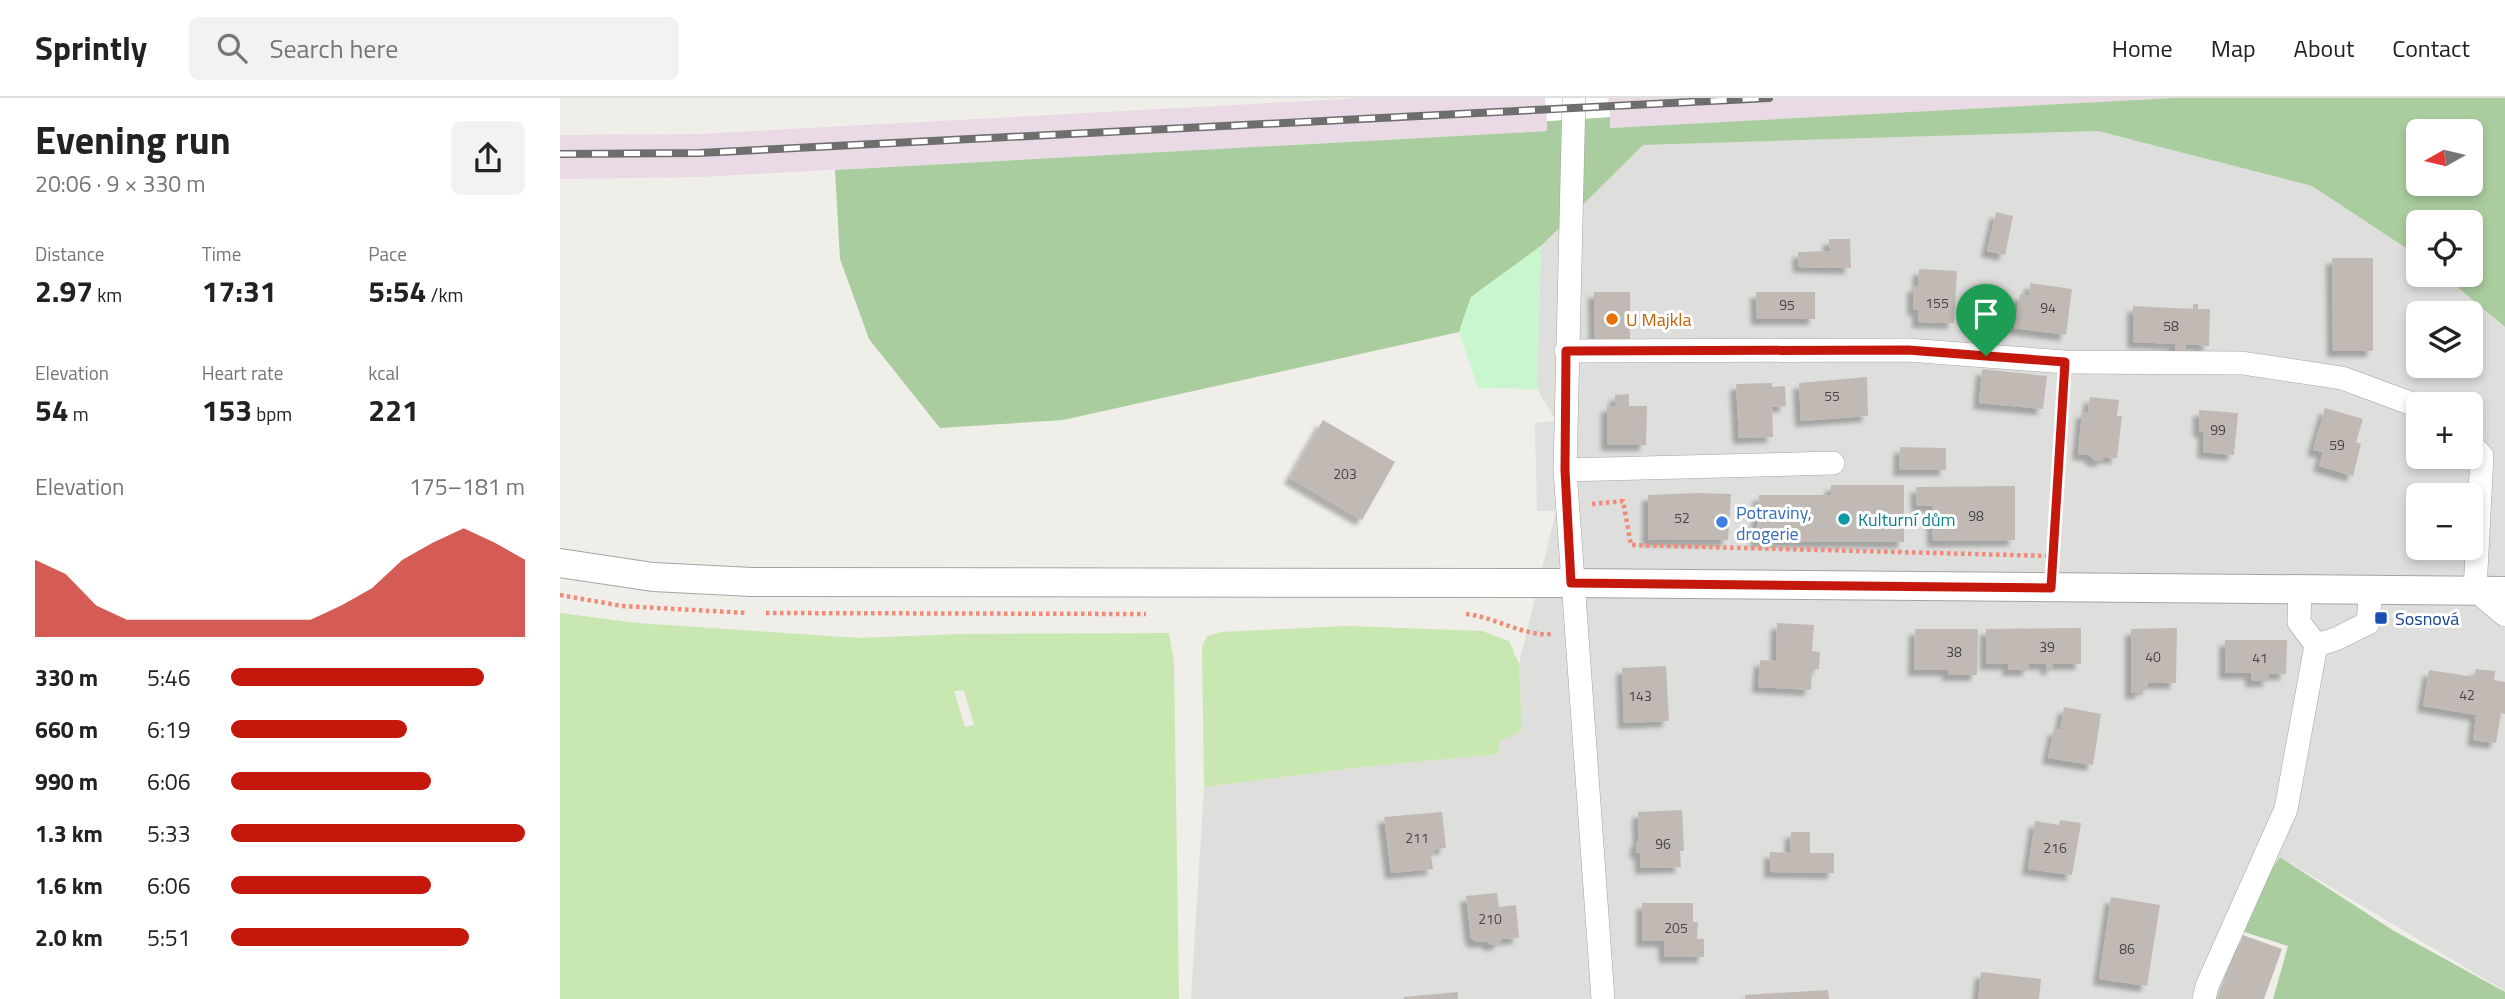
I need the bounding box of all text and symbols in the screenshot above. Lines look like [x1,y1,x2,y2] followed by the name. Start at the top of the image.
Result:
[189,17,679,80] search box
[35,23,147,73] text: Sprintly
[213,29,251,67] icon: search
[269,29,398,68] text: Search here
[2112,30,2173,66] text: Home
[2211,30,2256,66] text: Map
[2294,30,2354,66] text: About
[2392,30,2470,66] text: Contact
[35,111,231,169] text: Evening run
[2406,119,2483,196] north arrow
[2406,119,2483,560] map controls
[451,121,525,195] button: share
[35,166,205,201] text: 20:06 · 9 × 330 m
[2406,210,2483,287] button: locate
[35,239,104,268] text: Distance
[202,239,241,268] text: Time
[368,239,407,268] text: Pace
[35,268,93,314] text: 2.97
[202,268,277,314] text: 17:31
[368,268,426,314] text: 5:54
[93,280,122,309] text: km
[426,280,463,309] text: /km
[1956,284,2016,356] pin
[1925,292,1949,313] house number: 155
[1779,294,1795,315] house number: 95
[1967,295,2005,333] icon: arrive
[2040,297,2056,318] house number: 94
[2406,301,2483,378] button: layers
[1626,306,1691,333] place label: U Majkla
[1604,311,1620,327] marker: U Majkla
[2163,315,2179,336] house number: 58
[35,358,109,387] text: Elevation
[202,358,283,387] text: Heart rate
[368,358,399,387] text: kcal
[1824,385,1840,406] house number: 55
[35,387,69,433] text: 54
[202,387,252,433] text: 153
[368,387,419,433] text: 221
[2406,392,2483,469] button: +
[69,399,89,428] text: m
[252,399,292,428] text: bpm
[2210,419,2226,440] house number: 99
[2329,434,2345,455] house number: 59
[1333,463,1357,484] house number: 203
[35,469,124,504] text: Elevation
[409,469,525,504] text: 175–181 m
[2406,483,2483,560] button: −
[1736,499,1812,547] place label: Potraviny, drogerie
[1968,505,1984,526] house number: 98
[1858,506,1956,533] place label: Kulturní dům
[1674,507,1690,528] house number: 52
[1836,511,1852,527] marker: Kulturní dům
[1714,514,1730,530] marker: Potraviny, drogerie
[2395,605,2459,632] place label: Sosnová
[2373,610,2389,626] marker: Sosnová
[2039,636,2055,657] house number: 39
[1946,641,1962,662] house number: 38
[2145,646,2161,667] house number: 40
[2252,647,2268,668] house number: 41
[35,660,98,695] text: 330 m
[147,660,191,695] text: 5:46
[2459,684,2475,705] house number: 42
[1628,685,1652,706] house number: 143
[35,712,98,747] text: 660 m
[147,712,191,747] text: 6:19
[35,764,98,799] text: 990 m
[147,764,191,799] text: 6:06
[35,816,103,851] text: 1.3 km
[147,816,191,851] text: 5:33
[1405,827,1429,848] house number: 211
[1655,833,1671,854] house number: 96
[2043,837,2067,858] house number: 216
[35,868,103,903] text: 1.6 km
[147,868,191,903] text: 6:06
[1478,908,1502,929] house number: 210
[1664,917,1688,938] house number: 205
[35,920,103,955] text: 2.0 km
[147,920,191,955] text: 5:51
[2119,938,2135,959] house number: 86

